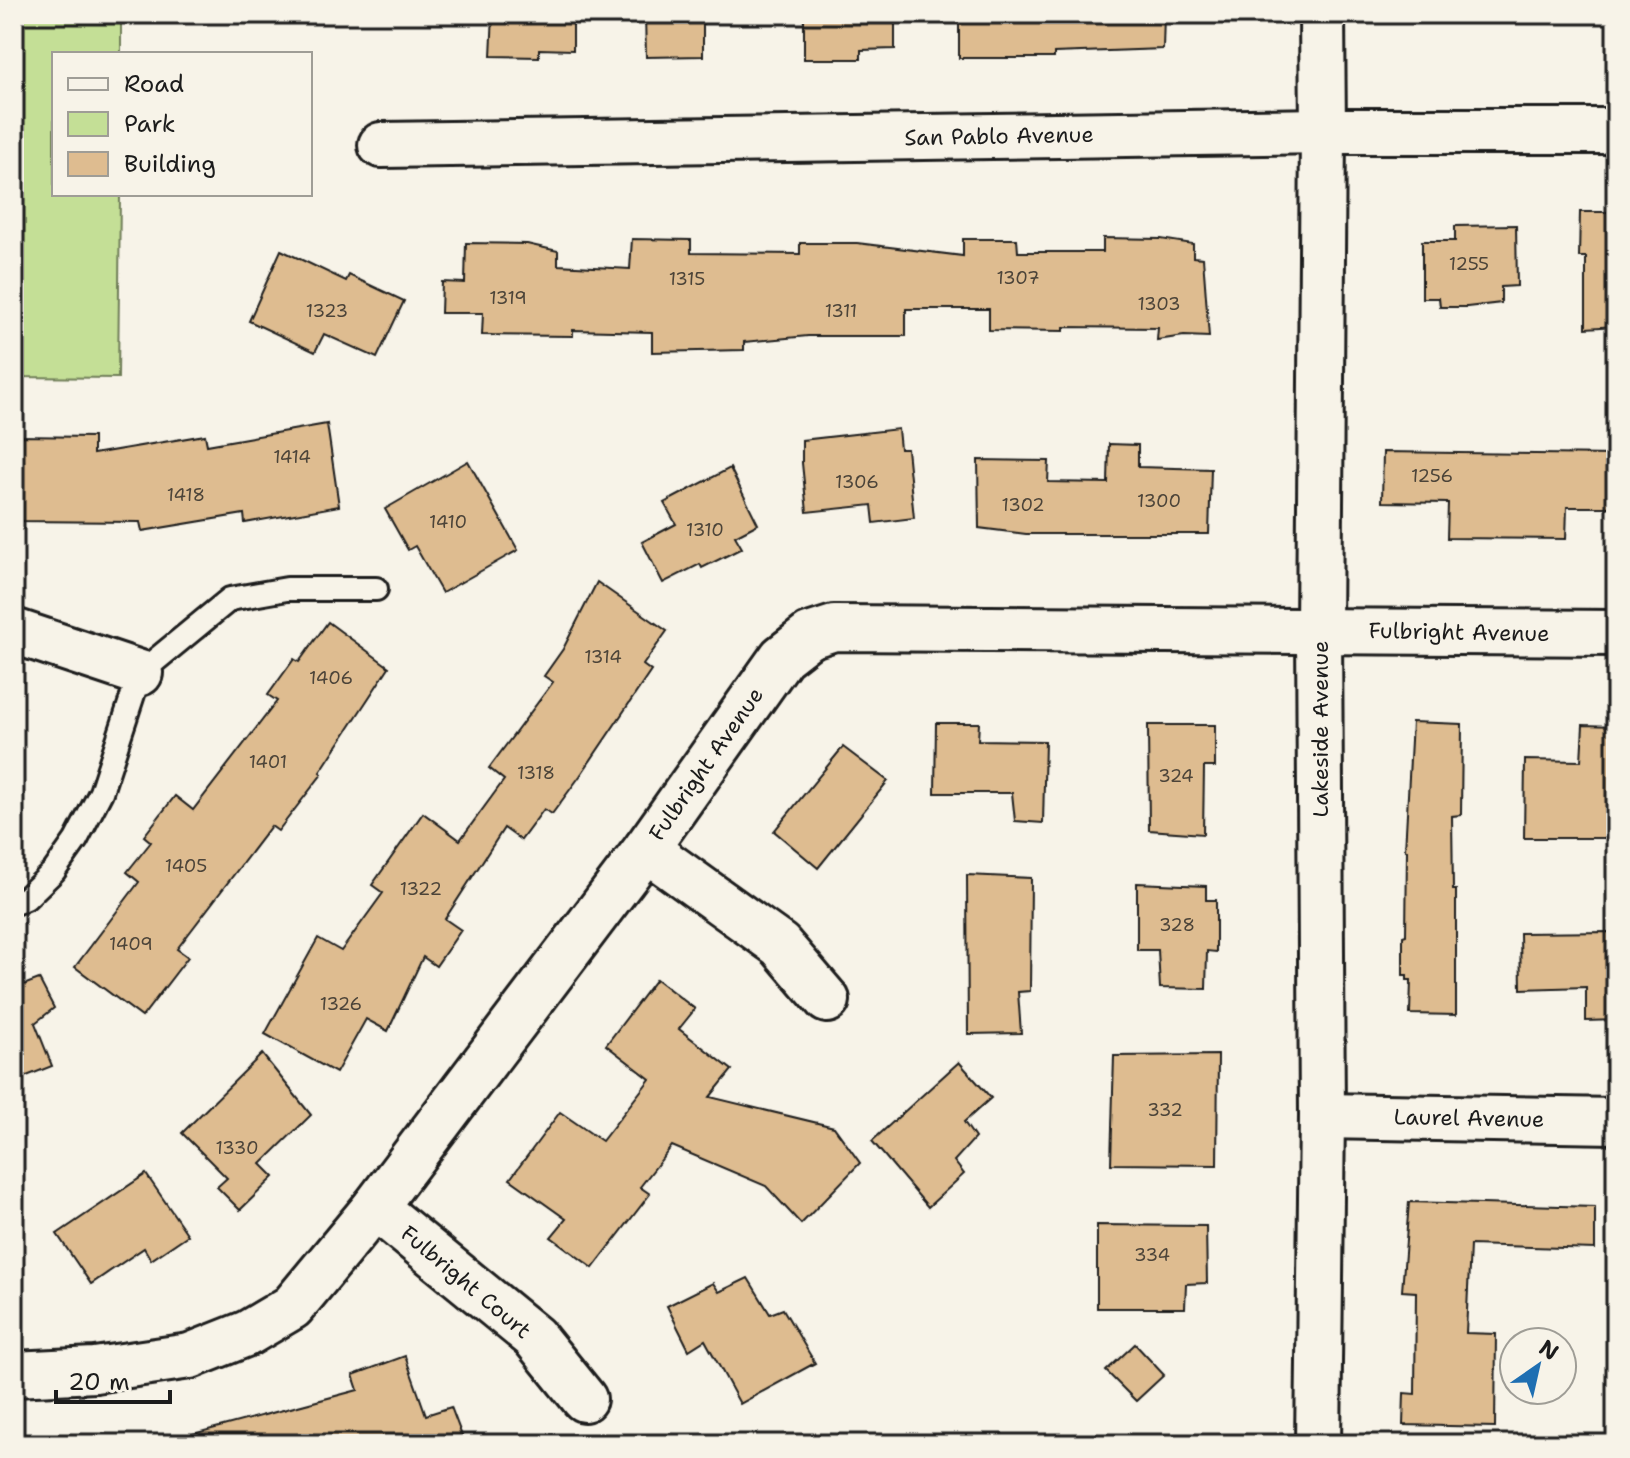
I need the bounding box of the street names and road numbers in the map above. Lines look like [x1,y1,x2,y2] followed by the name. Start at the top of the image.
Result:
[904,120,1094,152] street label: San Pablo Avenue
[1368,616,1550,648] street label: Fulbright Avenue
[1306,640,1335,818] street label: Lakeside Avenue
[642,682,770,846] street label: Fulbright Avenue
[1393,1102,1545,1134] street label: Laurel Avenue
[395,1219,537,1345] street label: Fulbright Court

